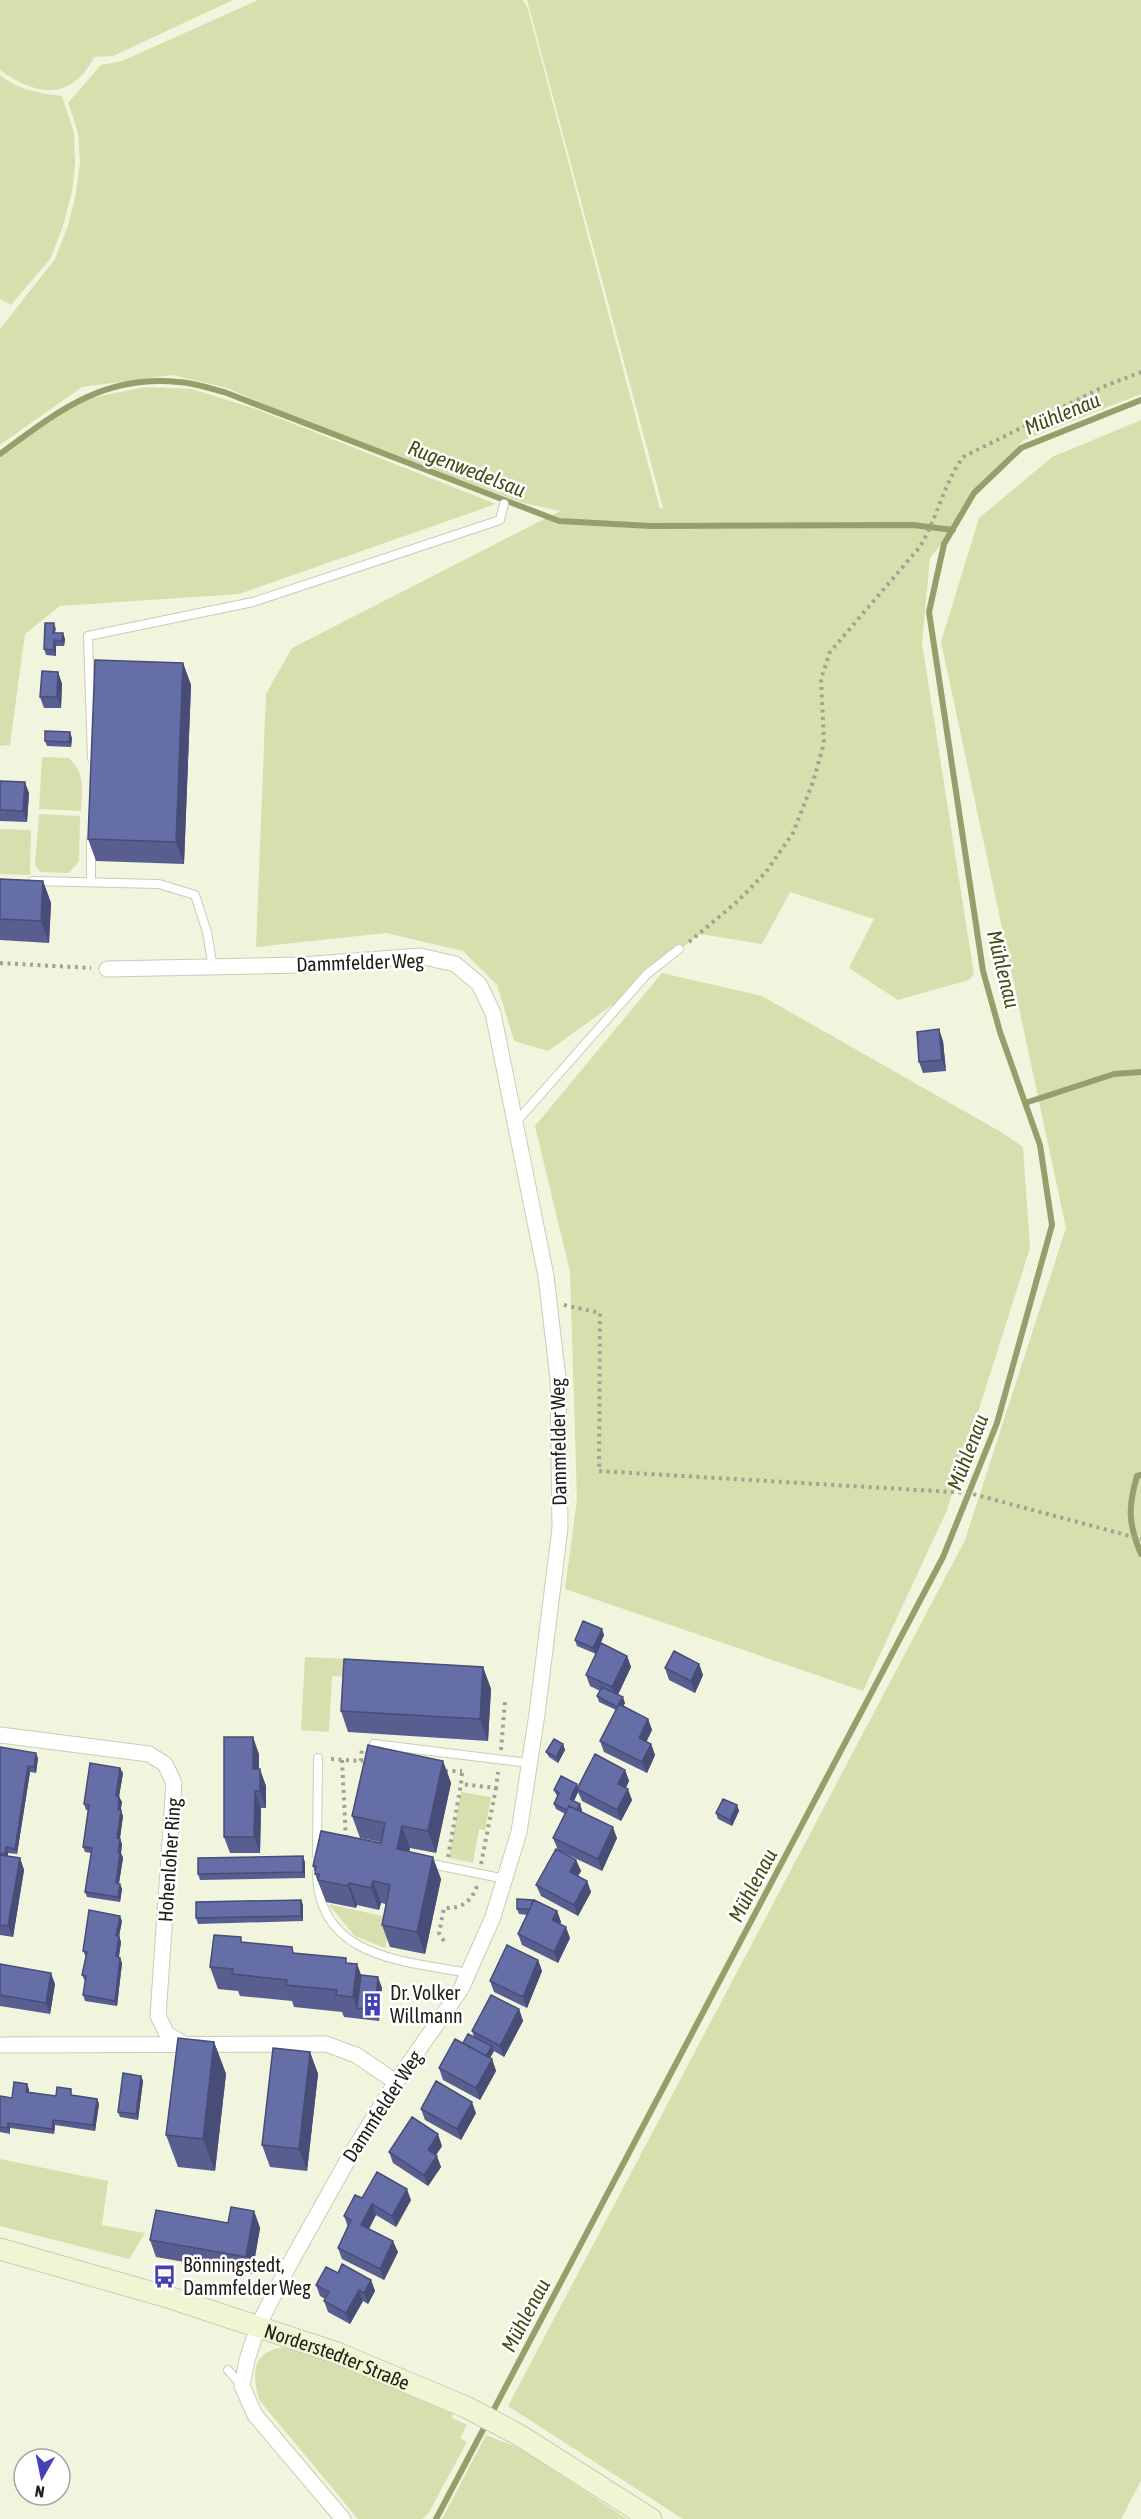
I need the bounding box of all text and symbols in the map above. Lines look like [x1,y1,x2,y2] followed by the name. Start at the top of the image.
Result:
[1021,387,1103,439] water label: Mühlenau
[405,435,529,501] water label: Rugenwedelsau
[983,928,1025,1010] water label: Mühlenau
[296,948,425,976] street label: Dammfelder Weg
[545,1378,571,1506] street label: Dammfelder Weg
[942,1411,992,1493] water label: Mühlenau
[153,1797,185,1923] street label: Hohenloher Ring
[723,1844,781,1926] water label: Mühlenau
[390,1981,463,2027] place label: Dr. Volker Willmann
[359,1991,385,2017] building icon: Dr. Volker Willmann
[338,2046,427,2166] street label: Dammfelder Weg
[183,2253,311,2299] place label: Bönningstedt, Dammfelder Weg
[152,2263,178,2289] bus stop icon: Bönningstedt, Dammfelder Weg
[496,2274,554,2356] water label: Mühlenau
[262,2318,413,2394] street label: Norderstedter Straße
[12,2447,72,2507] north arrow
[34,2482,46,2501] text: N

